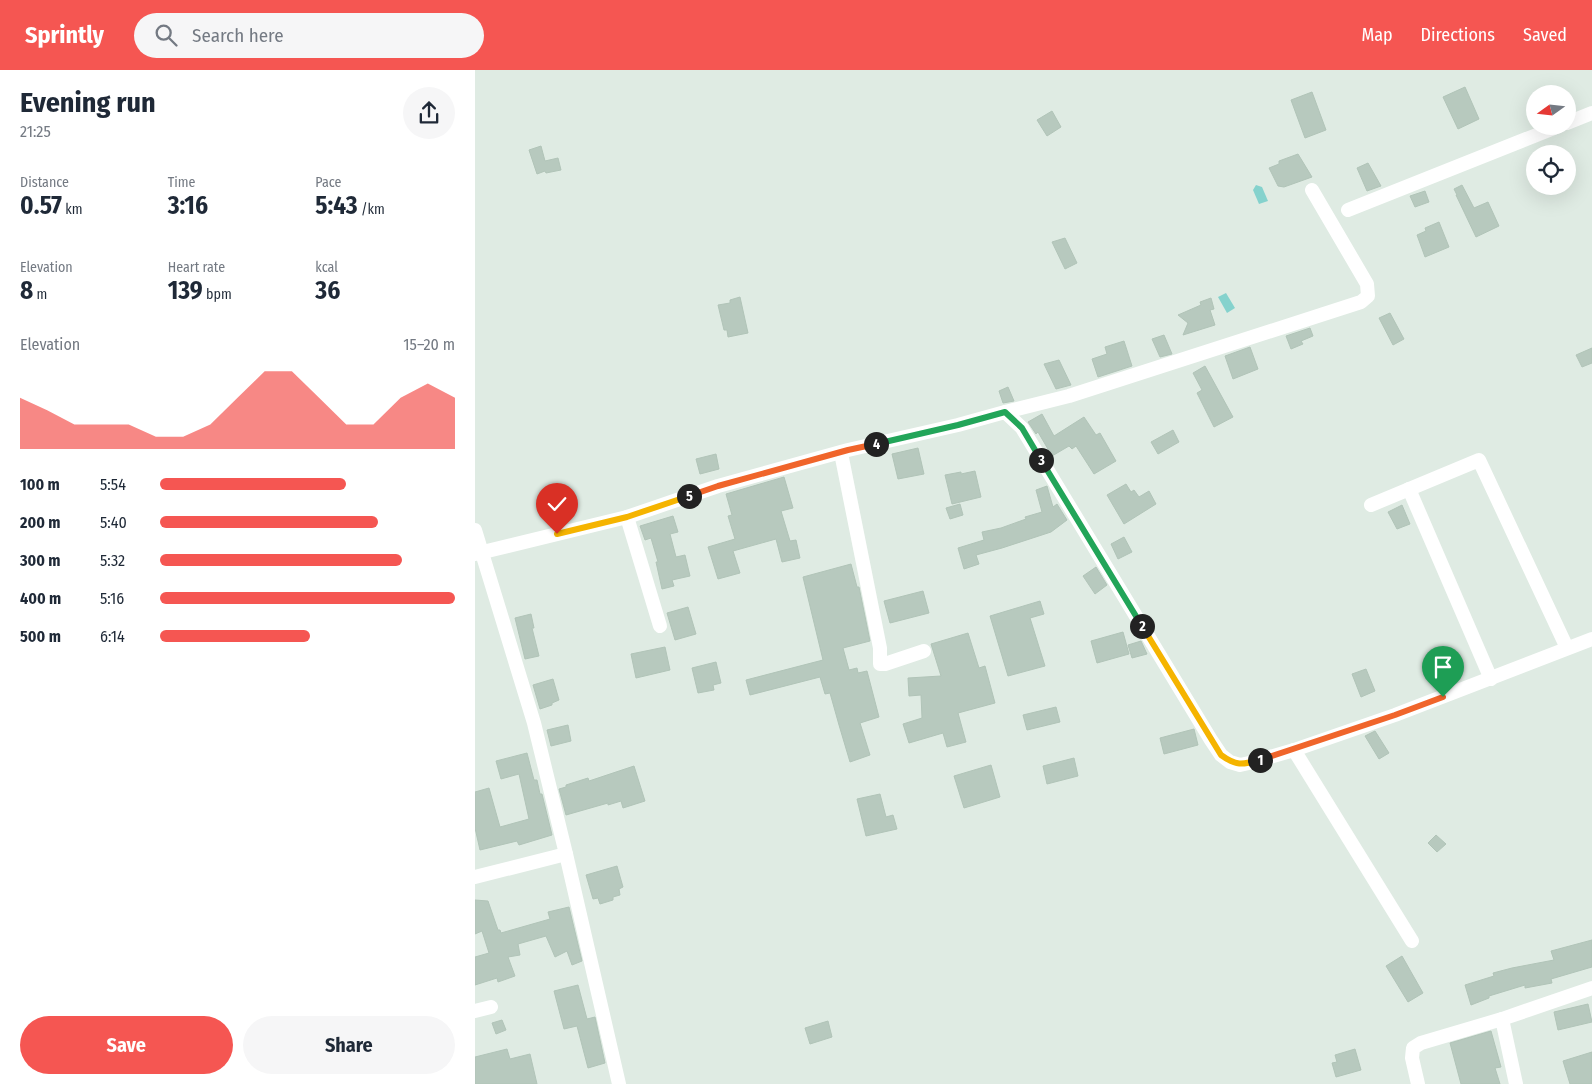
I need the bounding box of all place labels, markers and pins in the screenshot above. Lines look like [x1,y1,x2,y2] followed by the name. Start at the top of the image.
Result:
[863,432,889,456] pin: 4
[1029,448,1053,472] pin: 3
[536,483,578,534] pin
[677,484,701,508] pin: 5
[1129,614,1155,638] pin: 2
[1422,646,1464,697] pin
[1247,748,1273,772] pin: 1

